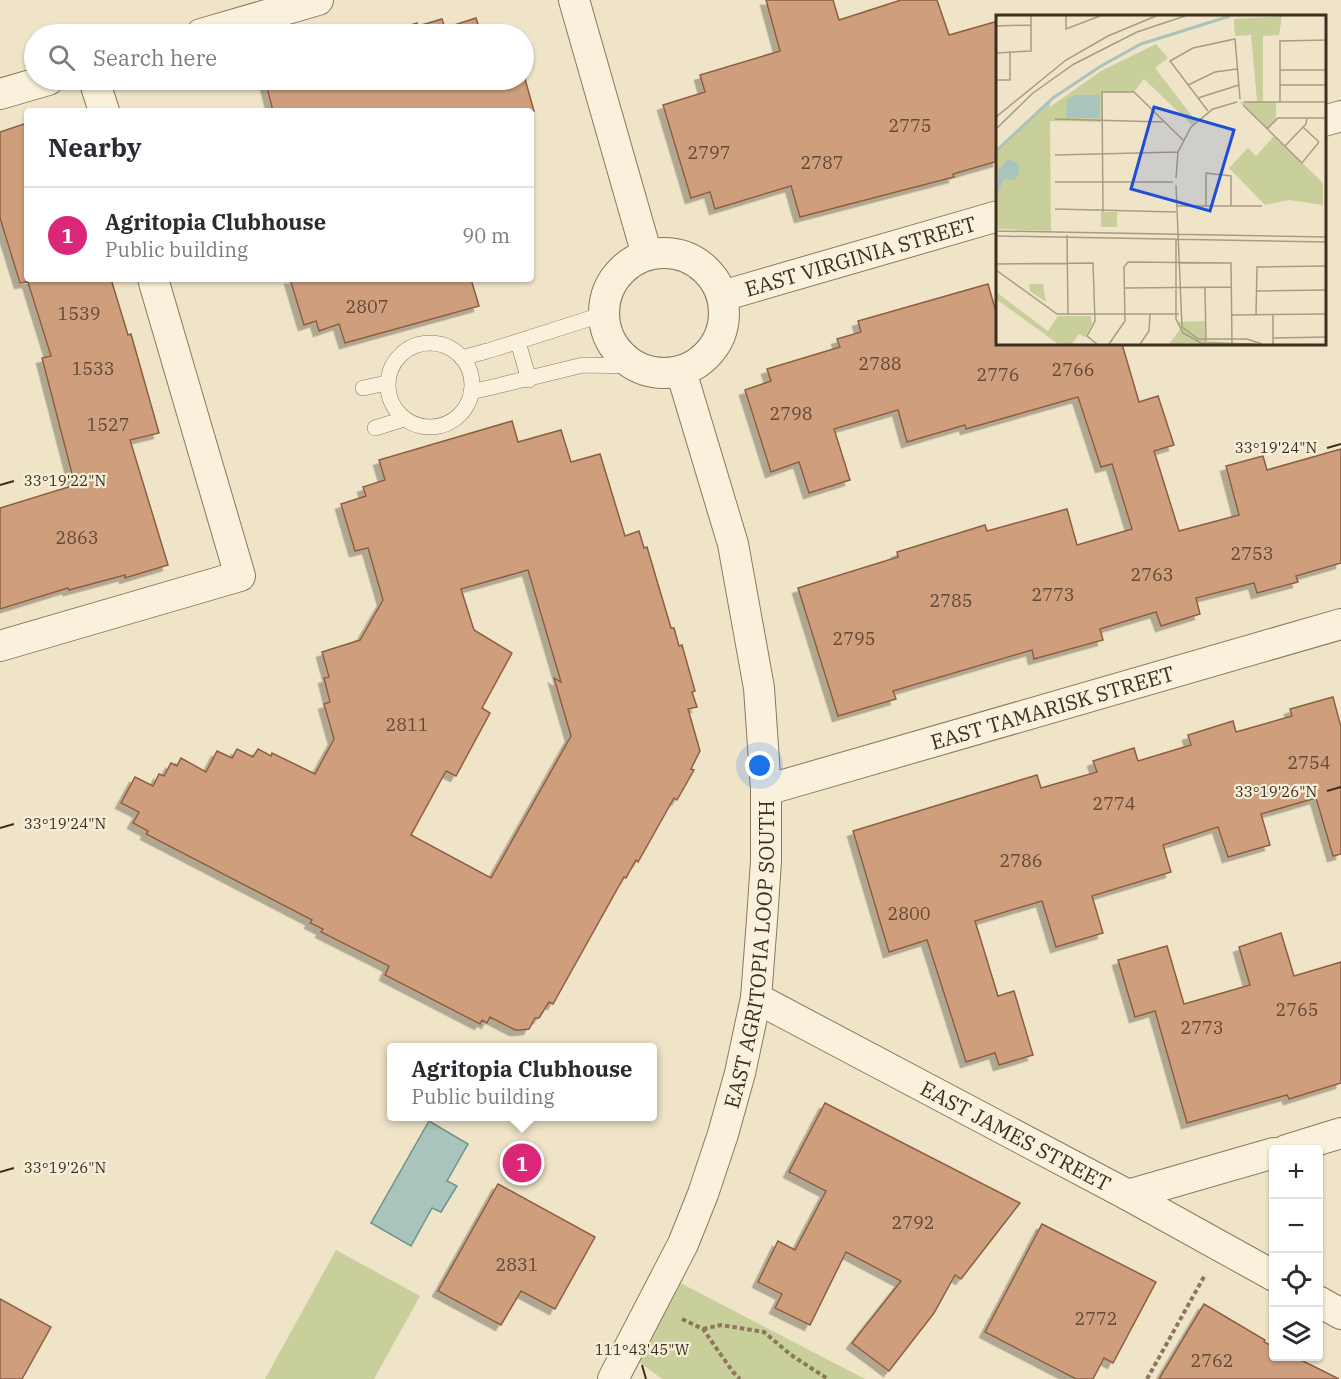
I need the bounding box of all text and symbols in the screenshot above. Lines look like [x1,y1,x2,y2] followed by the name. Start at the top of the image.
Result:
[996,15,1326,345] inset map
[24,24,534,90] search box
[45,41,78,74] icon: search
[93,43,217,72] text: Search here
[888,114,932,137] house number: 2775
[48,130,142,164] text: Nearby
[687,141,731,164] house number: 2797
[800,151,844,174] house number: 2787
[105,207,326,236] text: Agritopia Clubhouse
[741,209,979,303] street label: EAST VIRGINIA STREET
[62,222,74,249] text: 1
[462,222,510,249] text: 90 m
[105,236,248,263] text: Public building
[345,295,389,318] house number: 2807
[57,302,101,325] house number: 1539
[858,352,902,375] house number: 2788
[71,357,115,380] house number: 1533
[1051,358,1095,381] house number: 2766
[976,363,1020,386] house number: 2776
[769,402,813,425] house number: 2798
[86,413,130,436] house number: 1527
[1235,438,1317,457] text: 33°19'24"N
[24,471,106,490] text: 33°19'22"N
[55,526,99,549] house number: 2863
[1230,542,1274,565] house number: 2753
[1130,563,1174,586] house number: 2763
[1031,583,1075,606] house number: 2773
[929,589,973,612] house number: 2785
[832,627,876,650] house number: 2795
[927,659,1177,756] street label: EAST TAMARISK STREET
[385,713,429,736] house number: 2811
[745,751,774,780] your location
[1287,751,1331,774] house number: 2754
[1235,782,1317,801] text: 33°19'26"N
[1092,792,1136,815] house number: 2774
[717,800,780,1111] street label: EAST AGRITOPIA LOOP SOUTH
[24,814,106,833] text: 33°19'24"N
[999,849,1043,872] house number: 2786
[887,902,931,925] house number: 2800
[1275,998,1319,1021] house number: 2765
[1180,1016,1224,1039] house number: 2773
[387,1043,657,1121] popup
[411,1054,633,1083] text: Agritopia Clubhouse
[916,1074,1116,1197] street label: EAST JAMES STREET
[411,1083,554,1110] text: Public building
[502,1140,542,1186] pin: 1
[1269,1145,1323,1361] map controls
[1269,1145,1323,1199] button: +
[24,1158,106,1177] text: 33°19'26"N
[1269,1199,1323,1253] button: −
[891,1211,935,1234] house number: 2792
[495,1253,539,1276] house number: 2831
[1269,1253,1323,1307] button: locate
[1074,1307,1118,1330] house number: 2772
[1269,1307,1323,1361] button: layers
[595,1340,690,1359] text: 111°43'45"W
[1190,1349,1234,1372] house number: 2762

